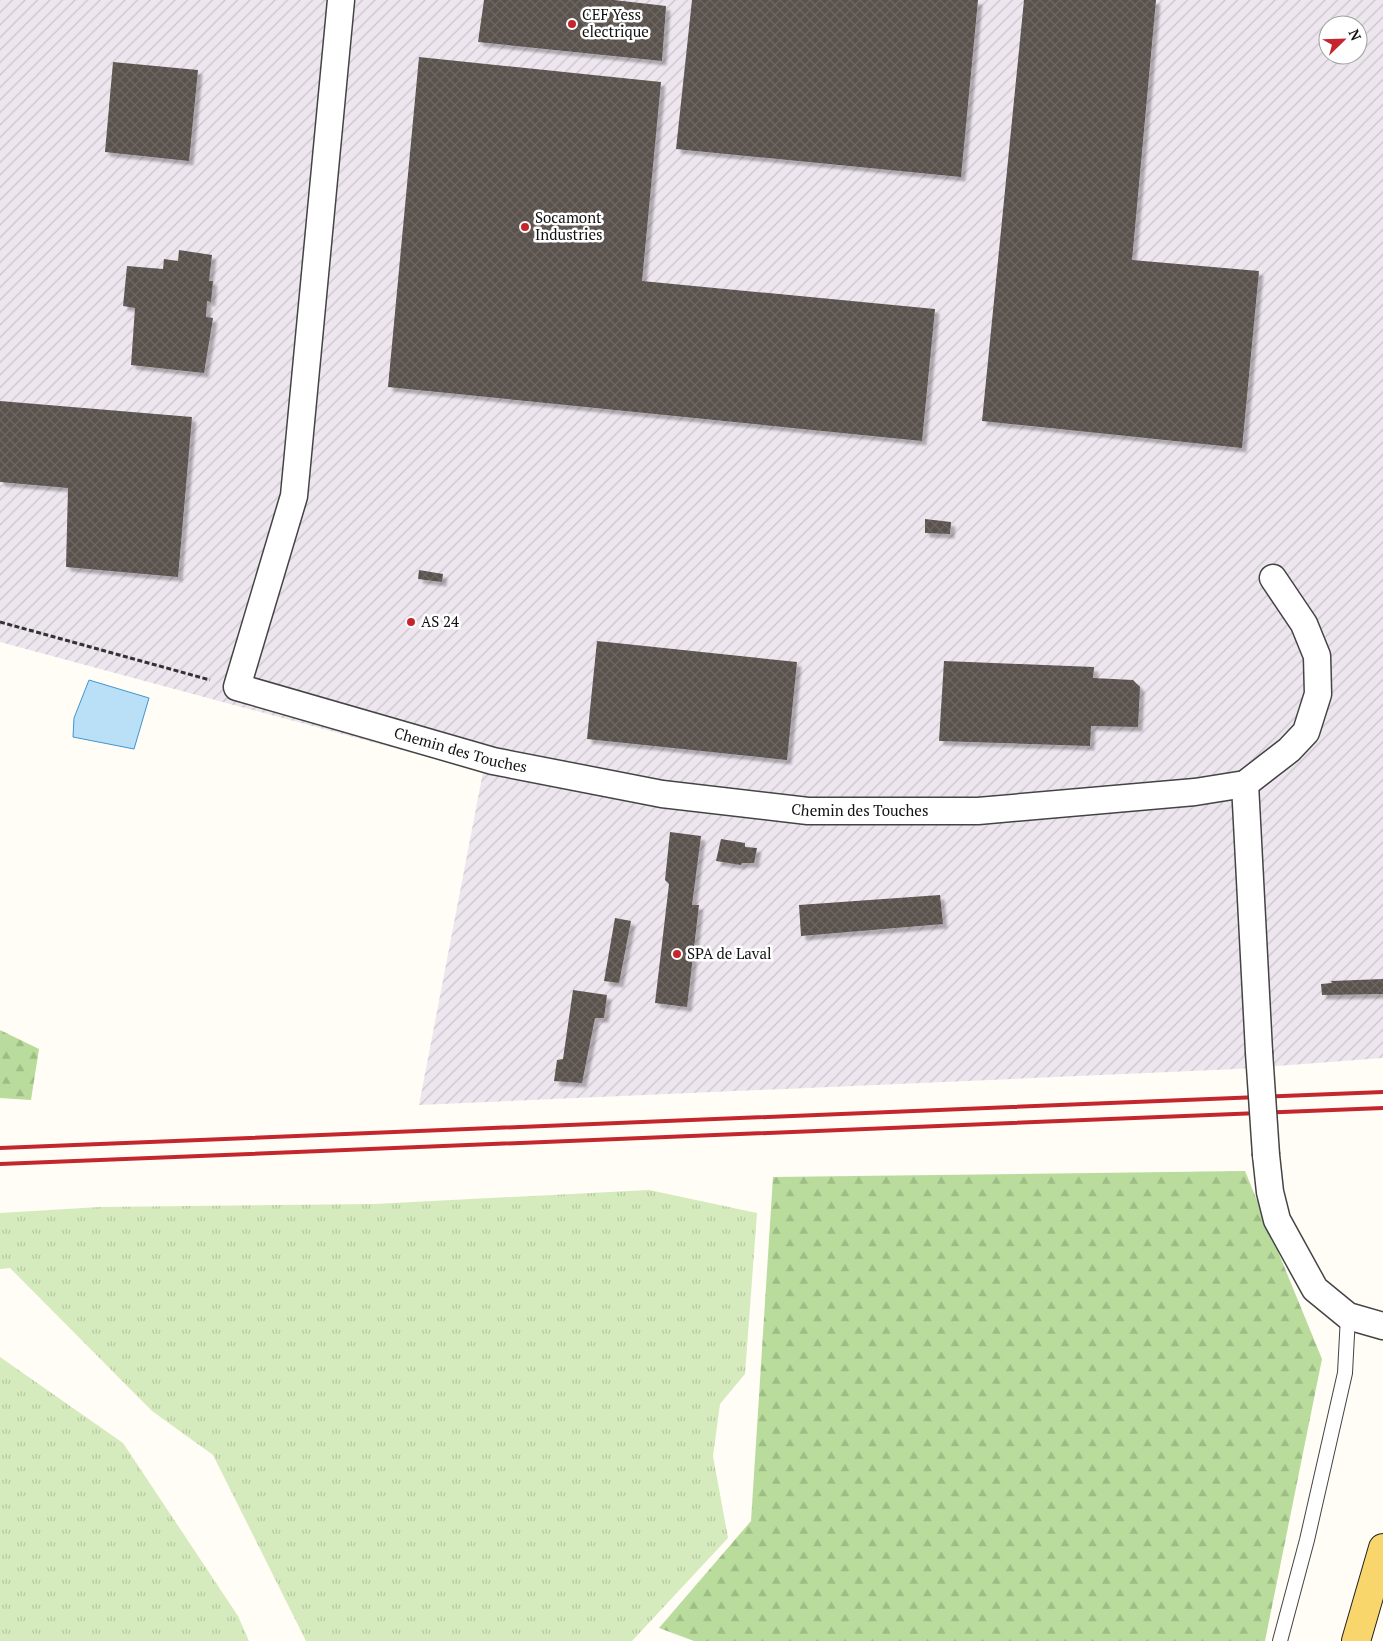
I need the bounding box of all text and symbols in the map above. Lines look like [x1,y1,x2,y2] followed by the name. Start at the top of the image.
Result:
[582,4,649,41] place label: CEF Yess electrique
[1318,15,1368,65] north arrow
[566,18,578,30] marker: CEF Yess electrique
[1345,26,1366,44] text: N
[535,207,603,244] place label: Socamont Industries
[519,221,531,233] marker: Socamont Industries
[421,611,459,631] place label: AS 24
[405,616,417,628] marker: AS 24
[392,722,529,776] street label: Chemin des Touches
[790,798,928,820] street label: Chemin des Touches
[687,943,772,963] place label: SPA de Laval
[671,948,683,960] marker: SPA de Laval

